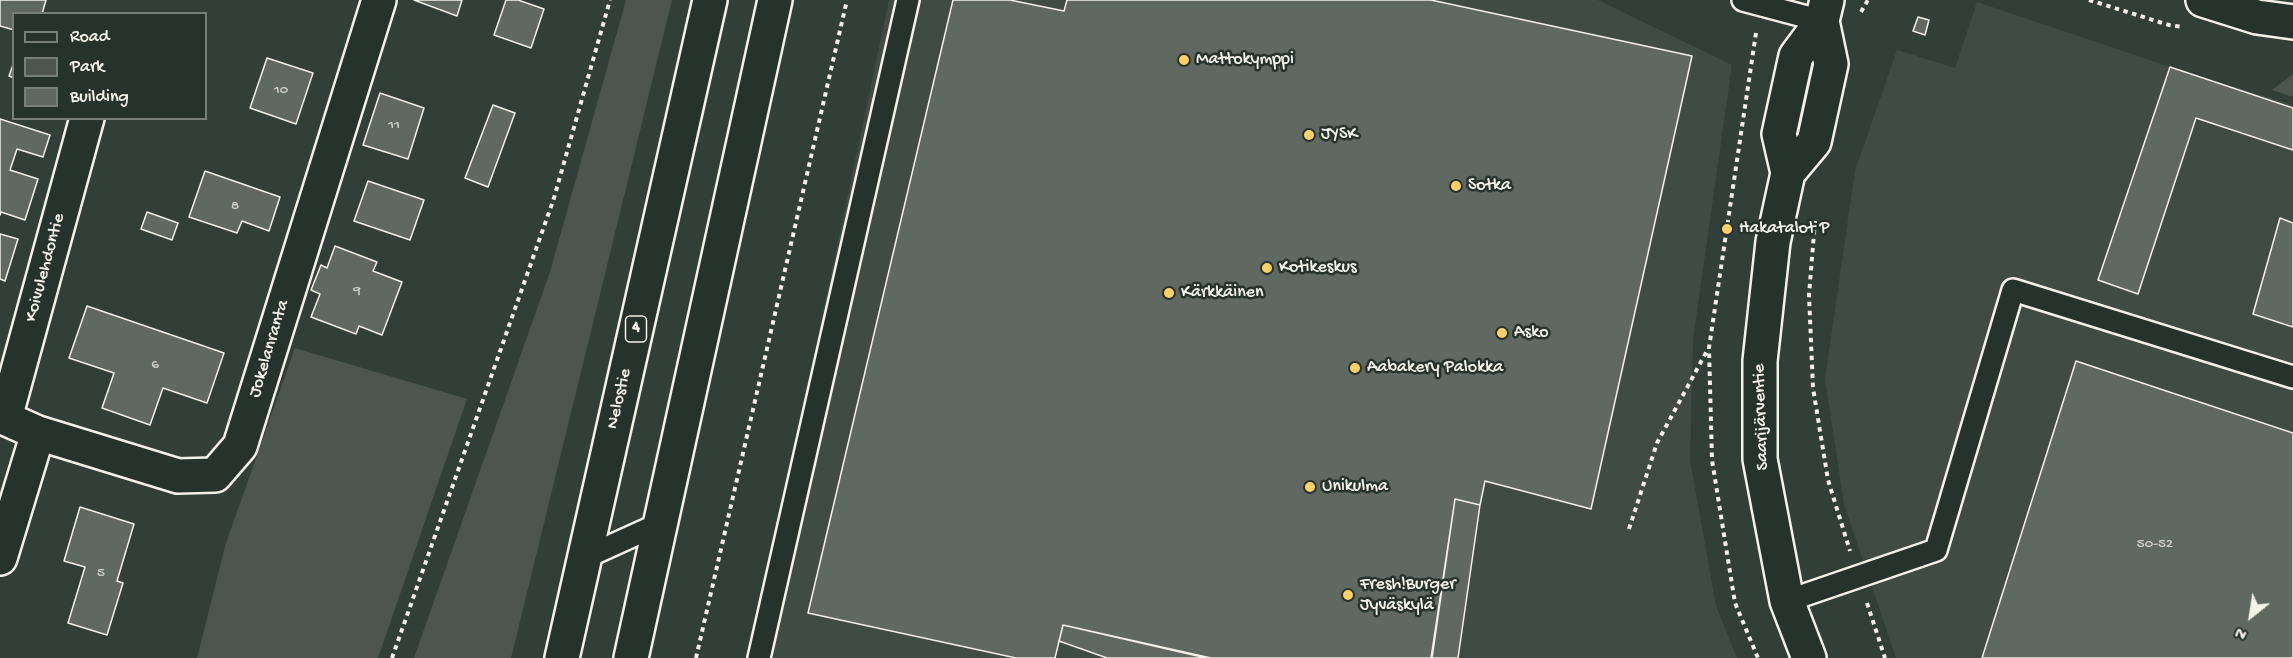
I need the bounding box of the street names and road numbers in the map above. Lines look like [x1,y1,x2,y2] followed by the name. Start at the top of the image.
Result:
[21,211,71,325] street label: Koivulehdontie
[245,298,295,400] street label: Jokelanranta
[626,316,646,342] road number: 4
[1749,363,1775,471] street label: Saarijärventie
[603,367,637,431] street label: Nelostie

